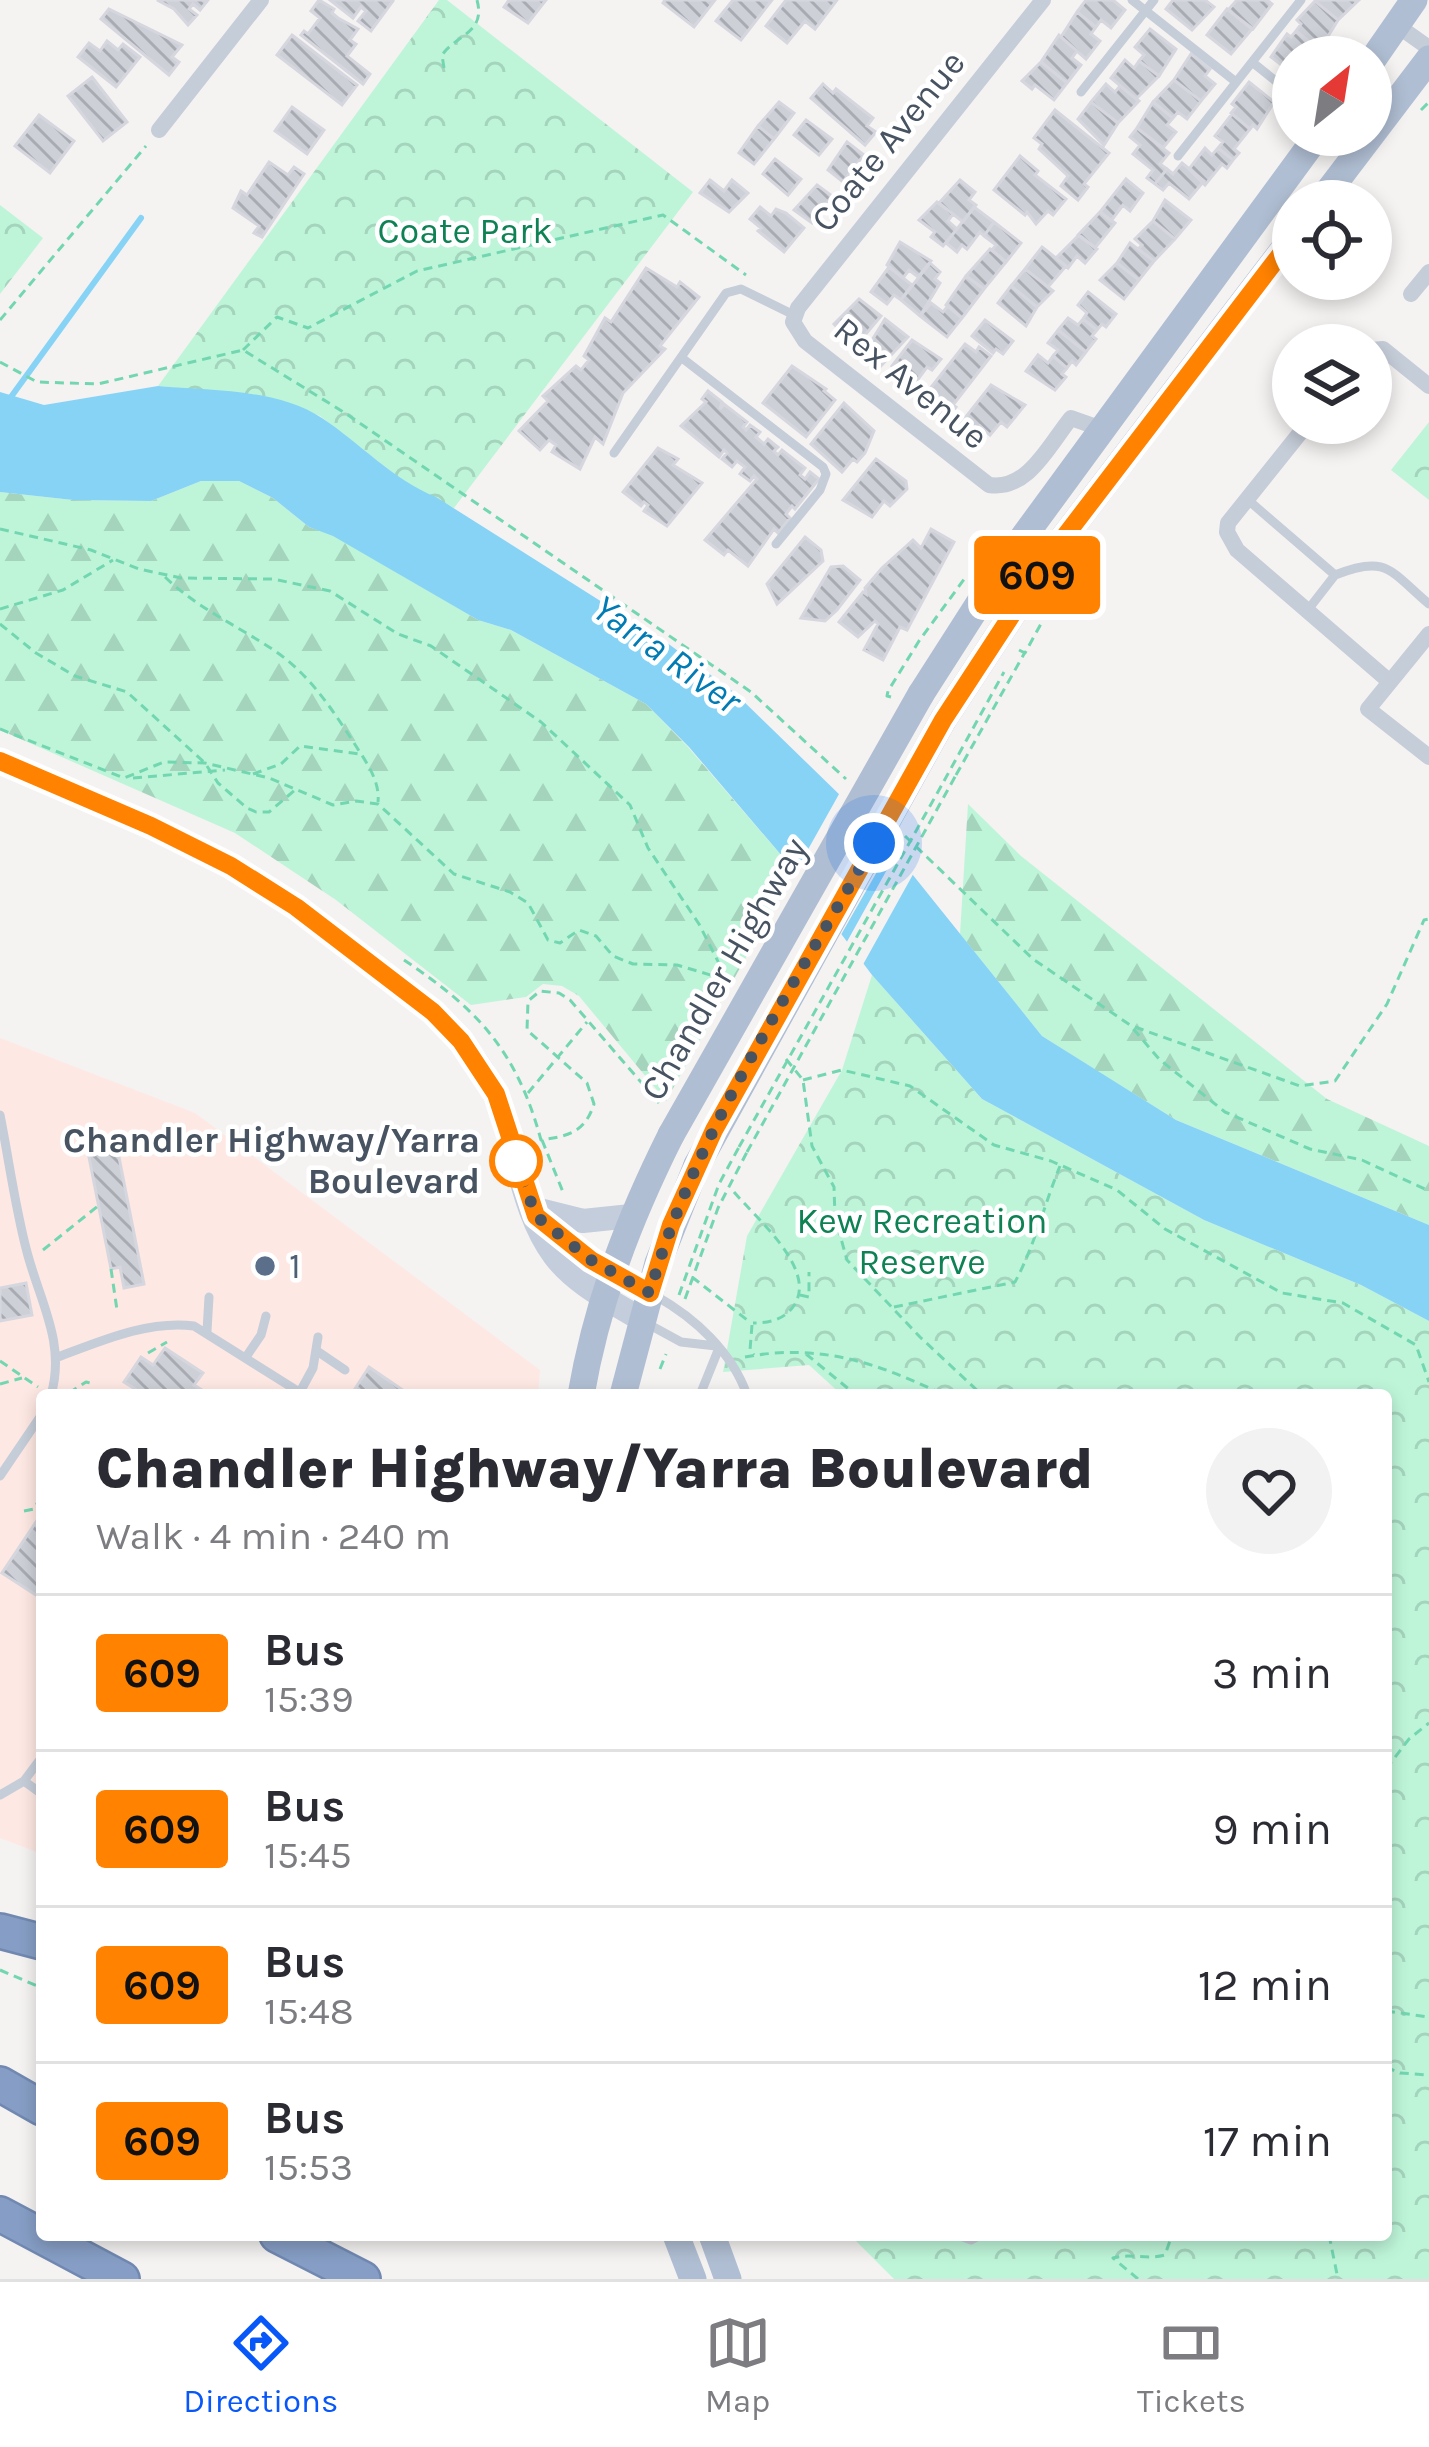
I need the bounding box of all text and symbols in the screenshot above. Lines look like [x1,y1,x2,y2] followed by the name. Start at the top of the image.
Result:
[1272,36,1392,156] north arrow
[1272,36,1392,444] map controls
[802,42,974,240] street label: Coate Avenue
[1272,180,1392,300] button: locate
[377,210,553,252] park label: Coate Park
[826,308,996,458] street label: Rex Avenue
[1272,324,1392,444] button: layers
[968,536,1106,614] line badge: 609
[998,550,1076,600] text: 609
[584,585,752,724] water label: Yarra River
[844,813,904,873] your location
[632,830,816,1108] street label: Chandler Highway
[63,1119,480,1202] place label: Chandler Highway/Yarra Boulevard
[491,1136,541,1186] marker: Chandler Highway/Yarra Boulevard
[796,1200,1048,1283] park label: Kew Recreation Reserve
[289,1245,301,1287] place label: 1
[252,1253,278,1279] marker: 1
[1206,1428,1332,1554] button: heart
[96,1435,1094,1501] text: Chandler Highway/Yarra Boulevard
[96,1513,451,1559] text: Walk · 4 min · 240 m
[264,1624,345,1676] text: Bus
[1212,1647,1332,1699] text: 3 min
[123,1648,201,1698] text: 609
[264,1676,354,1722] text: 15:39
[264,1780,345,1832] text: Bus
[1213,1803,1332,1855] text: 9 min
[123,1804,201,1854] text: 609
[264,1832,352,1878] text: 15:45
[264,1936,345,1988] text: Bus
[1198,1959,1332,2011] text: 12 min
[123,1960,201,2010] text: 609
[264,1988,354,2034] text: 15:48
[264,2092,345,2144] text: Bus
[1203,2115,1332,2167] text: 17 min
[123,2116,201,2166] text: 609
[264,2144,353,2190] text: 15:53
[183,2310,338,2420] tab: Directions
[705,2310,771,2420] tab: Map
[1137,2310,1246,2420] tab: Tickets

